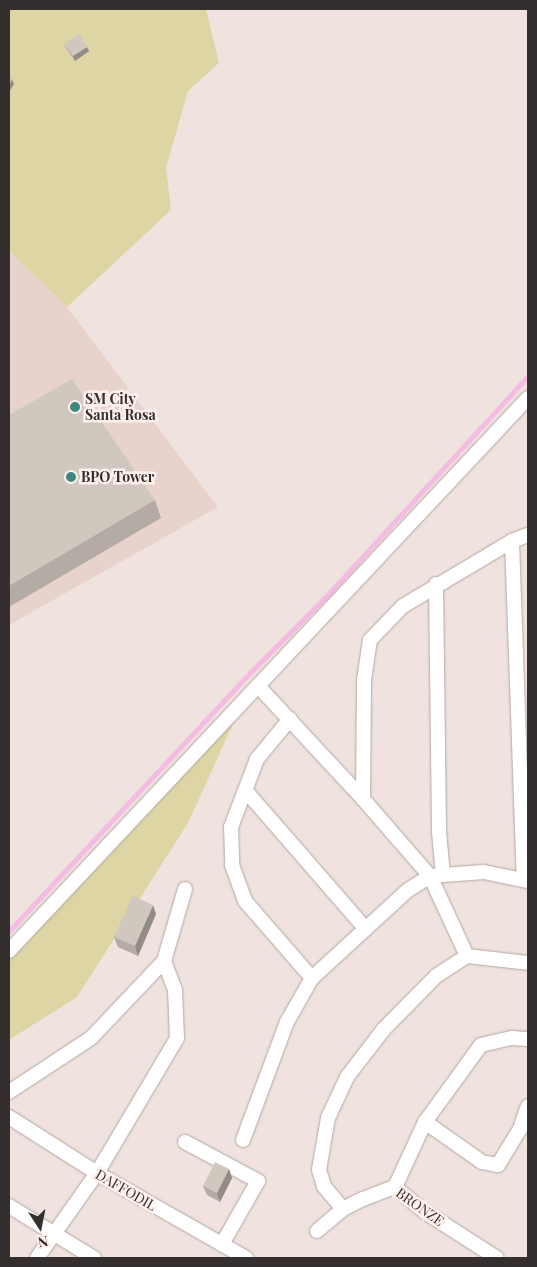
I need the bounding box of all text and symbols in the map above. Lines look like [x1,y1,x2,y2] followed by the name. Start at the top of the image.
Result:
[85,391,156,424] place label: SM City Santa Rosa
[69,401,81,413] marker: SM City Santa Rosa
[81,469,155,485] place label: BPO Tower
[65,471,77,483] marker: BPO Tower
[93,1166,159,1214] street label: DAFFODIL
[393,1184,447,1230] street label: BRONZE
[15,1202,65,1252] north arrow
[36,1232,50,1253] text: N

